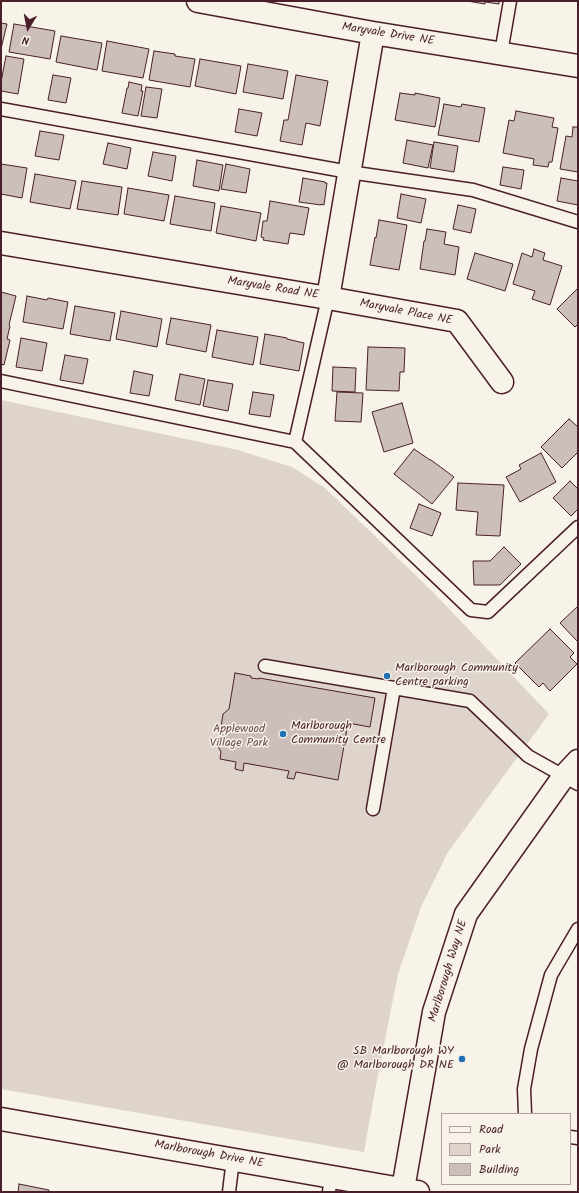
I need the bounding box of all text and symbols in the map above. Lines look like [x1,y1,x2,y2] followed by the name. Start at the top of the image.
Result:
[8,8,48,48] north arrow
[341,21,435,49] street label: Maryvale Drive NE
[21,30,31,49] text: N
[226,275,320,303] street label: Maryvale Road NE
[358,297,454,329] street label: Maryvale Place NE
[395,662,518,690] place label: Marlborough Community Centre parking
[382,671,392,681] marker: Marlborough Community Centre parking
[291,720,386,748] place label: Marlborough Community Centre
[210,723,268,751] park label: Applewood Village Park
[278,729,288,739] marker: Marlborough Community Centre
[427,918,471,1024] street label: Marlborough Way NE
[337,1045,454,1073] place label: SB Marlborough WY @ Marlborough DR NE
[457,1054,467,1064] marker: SB Marlborough WY @ Marlborough DR NE
[441,1113,571,1185] legend
[479,1120,503,1139] text: Road
[153,1138,265,1172] street label: Marlborough Drive NE
[479,1140,501,1159] text: Park
[479,1160,519,1179] text: Building

